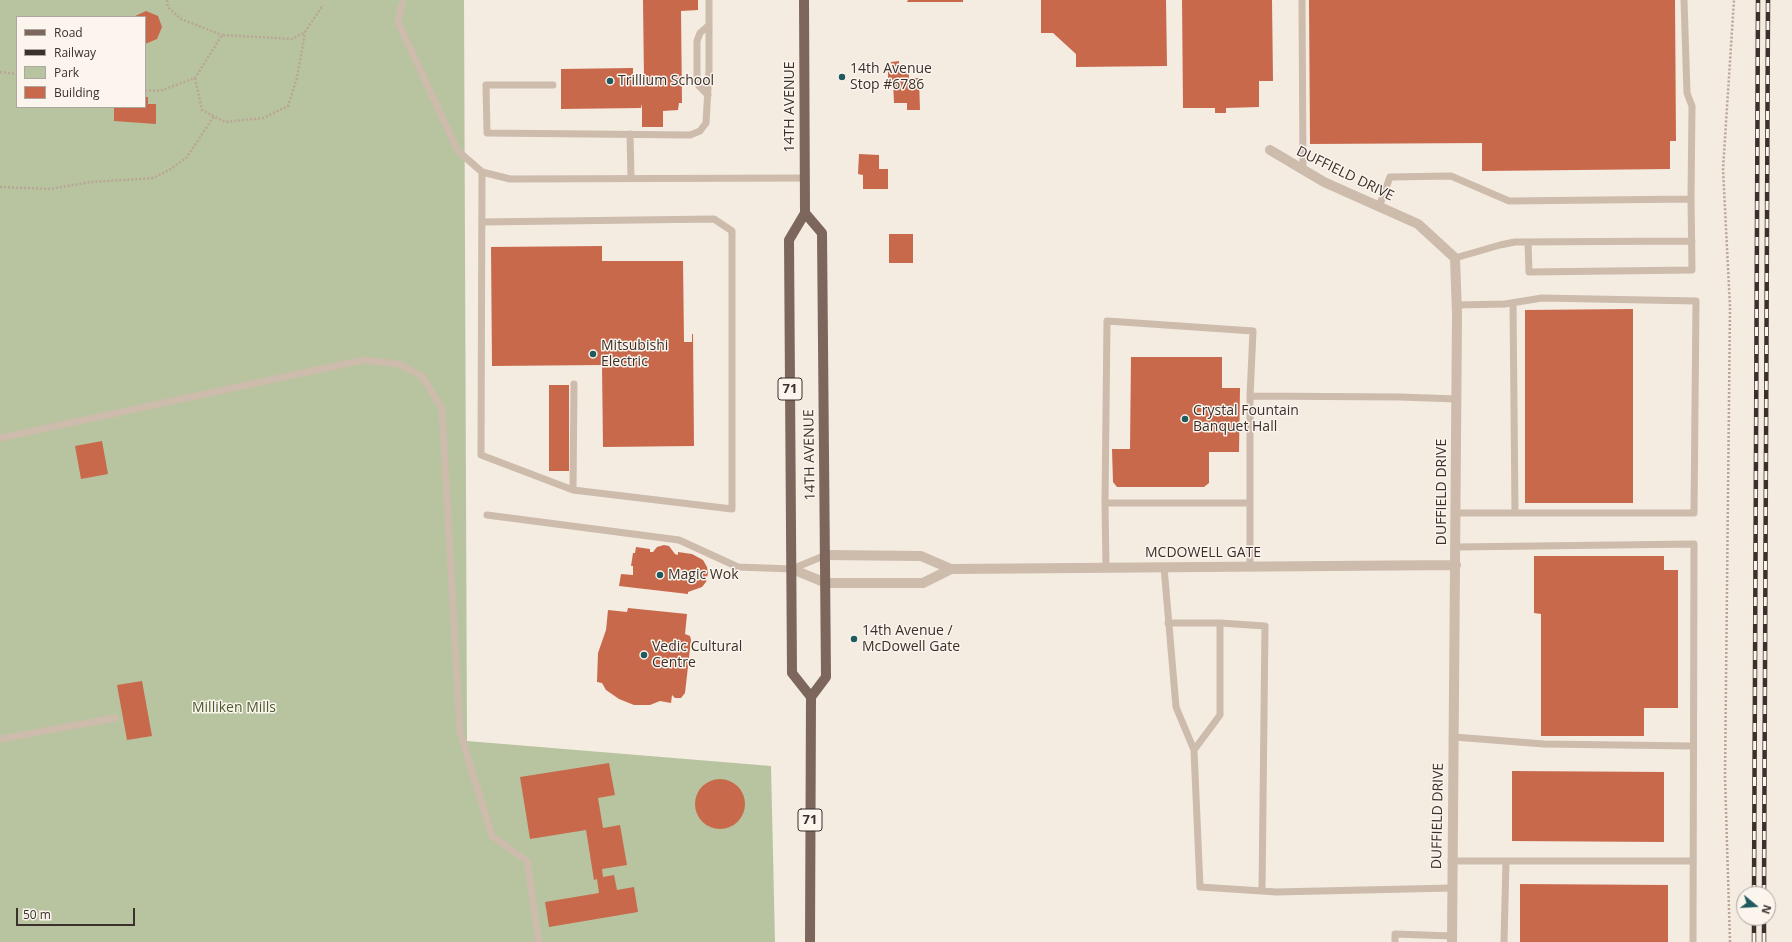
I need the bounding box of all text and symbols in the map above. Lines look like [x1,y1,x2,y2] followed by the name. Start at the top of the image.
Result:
[16,16,146,108] legend
[54,24,83,41] text: Road
[54,44,96,61] text: Railway
[782,61,798,153] street label: 14TH AVENUE
[850,61,932,94] place label: 14th Avenue Stop #6786
[54,64,79,81] text: Park
[837,72,847,82] marker: 14th Avenue Stop #6786
[618,73,714,89] place label: Trillium School
[605,76,615,86] marker: Trillium School
[54,84,99,101] text: Building
[1293,143,1397,205] street label: DUFFIELD DRIVE
[601,338,668,370] place label: Mitsubishi Electric
[588,349,598,359] marker: Mitsubishi Electric
[778,378,802,400] road number: 71
[1193,403,1299,436] place label: Crystal Fountain Banquet Hall
[801,409,819,501] street label: 14TH AVENUE
[1180,414,1190,424] marker: Crystal Fountain Banquet Hall
[1434,439,1450,545] street label: DUFFIELD DRIVE
[1145,545,1261,561] street label: MCDOWELL GATE
[668,567,739,583] place label: Magic Wok
[655,570,665,580] marker: Magic Wok
[862,623,960,656] place label: 14th Avenue / McDowell Gate
[849,634,859,644] marker: 14th Avenue / McDowell Gate
[652,639,742,672] place label: Vedic Cultural Centre
[639,650,649,660] marker: Vedic Cultural Centre
[192,700,276,716] park label: Milliken Mills
[1429,763,1447,869] street label: DUFFIELD DRIVE
[798,809,822,831] road number: 71
[1736,886,1776,926] north arrow
[18,900,137,926] scale bar
[1758,903,1775,916] text: N
[23,906,51,923] text: 50 m

